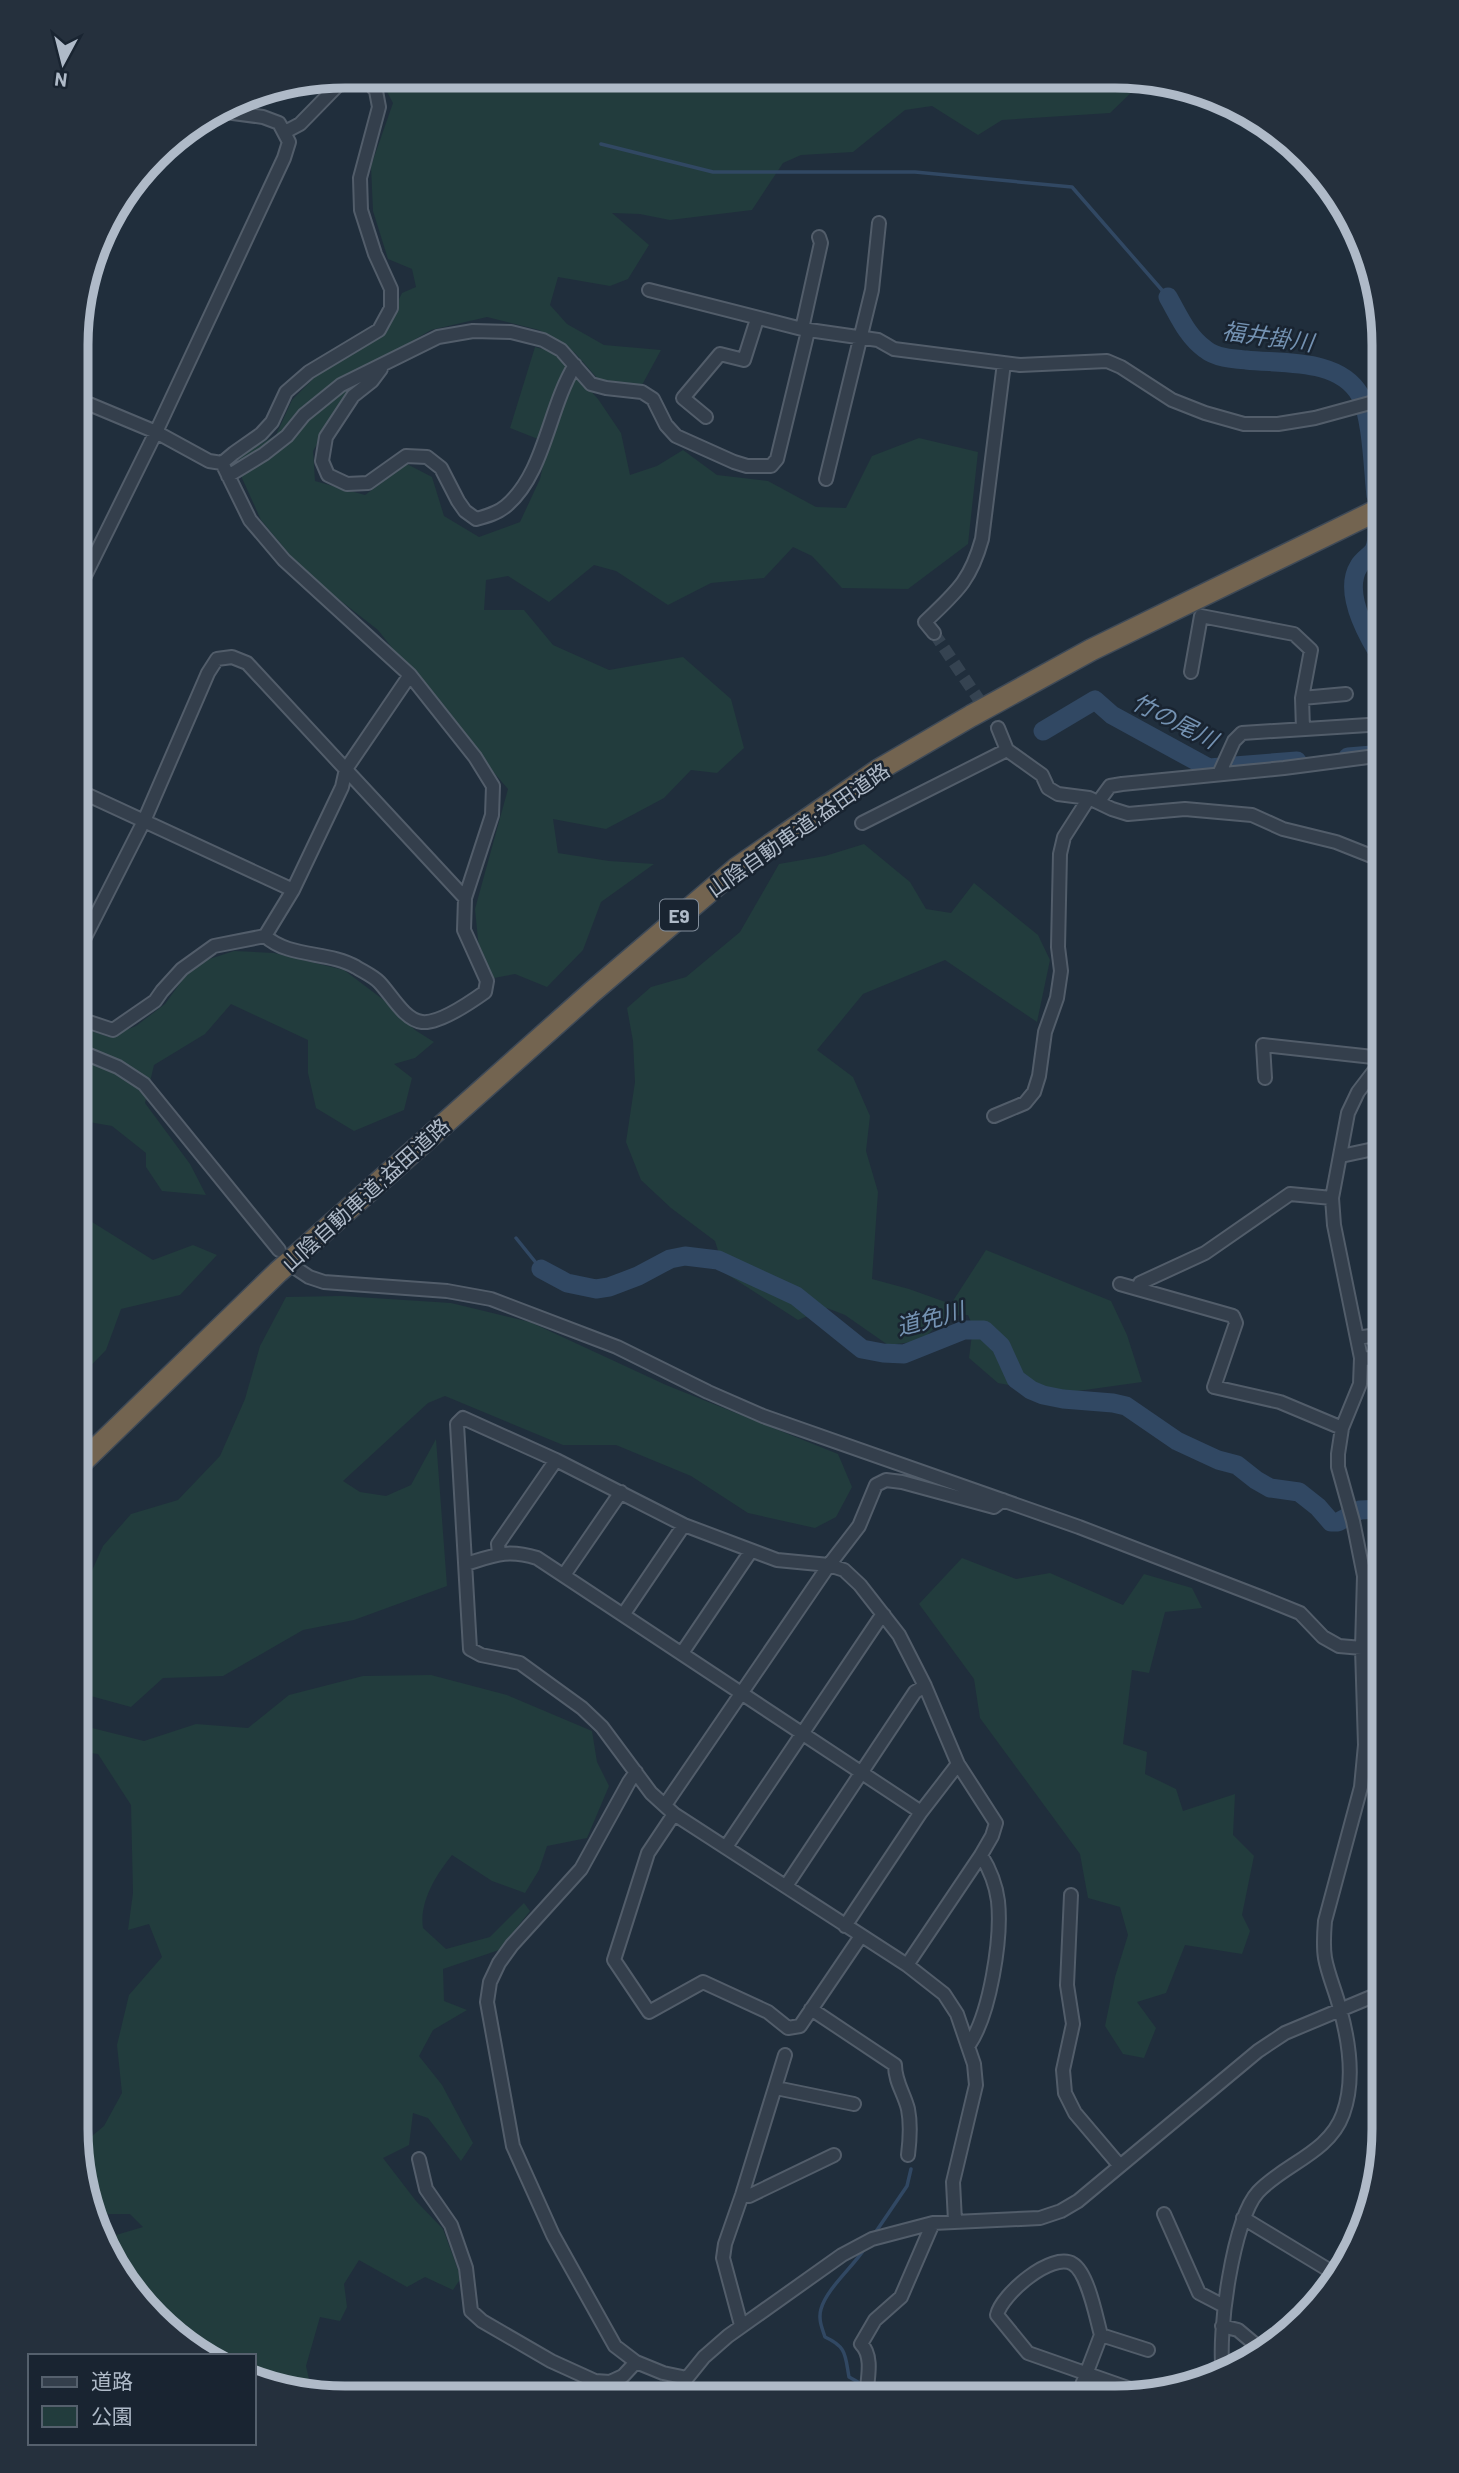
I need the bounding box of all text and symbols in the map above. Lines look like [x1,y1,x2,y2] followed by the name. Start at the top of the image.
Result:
[28,28,98,98] north arrow
[53,68,69,93] text: N
[1220,316,1318,357] water label: 福井掛川
[1128,687,1225,755] water label: 竹の尾川
[702,757,894,901] street label: 山陰自動車道;益田道路
[660,900,698,931] road number: E9
[276,1112,454,1276] street label: 山陰自動車道;益田道路
[893,1295,970,1340] water label: 道免川
[28,2354,256,2445] legend
[91,2368,133,2393] text: 道路
[91,2403,133,2428] text: 公園

